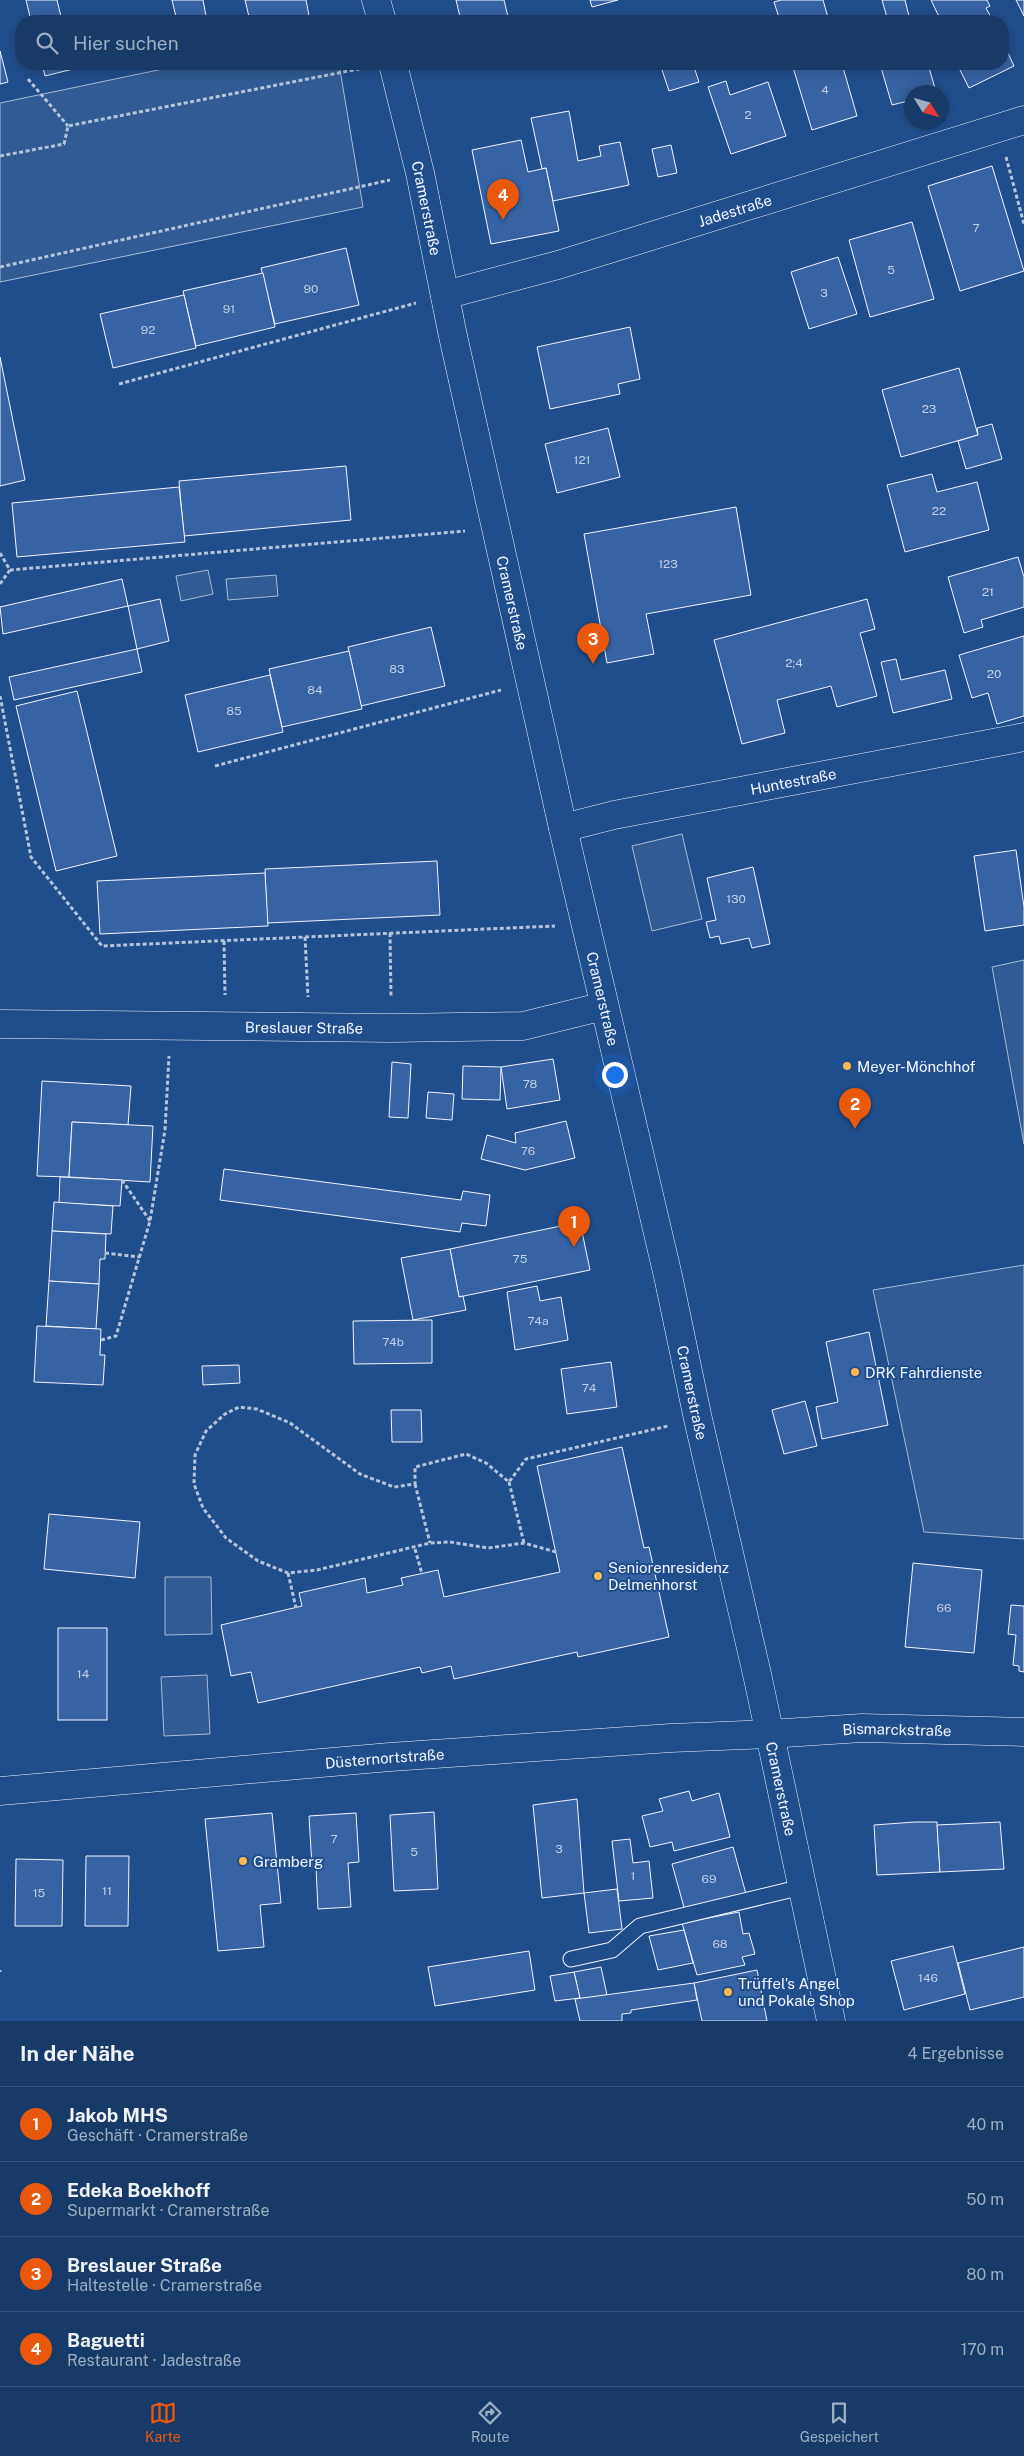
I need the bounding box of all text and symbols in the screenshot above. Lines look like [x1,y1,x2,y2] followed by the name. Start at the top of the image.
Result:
[15,15,1009,70] search box
[33,29,61,57] icon: search
[73,32,179,54] text: Hier suchen
[821,83,829,97] house number: 4
[904,85,949,130] north arrow
[744,108,752,122] house number: 2
[409,159,445,257] street label: Cramerstraße
[487,179,519,220] pin: 4
[696,191,774,229] street label: Jadestraße
[972,221,980,235] house number: 7
[887,263,895,277] house number: 5
[304,282,318,296] house number: 90
[820,286,828,300] house number: 3
[223,302,235,316] house number: 91
[141,323,155,337] house number: 92
[922,402,936,416] house number: 23
[574,453,590,467] house number: 121
[932,504,946,518] house number: 22
[494,554,531,652] street label: Cramerstraße
[658,557,678,571] house number: 123
[982,585,994,599] house number: 21
[577,623,609,664] pin: 3
[785,656,803,670] house number: 2;4
[389,662,405,676] house number: 83
[987,667,1001,681] house number: 20
[307,683,323,697] house number: 84
[226,704,242,718] house number: 85
[749,764,838,797] street label: Huntestraße
[726,892,746,906] house number: 130
[584,950,622,1047] street label: Cramerstraße
[245,1018,363,1036] street label: Breslauer Straße
[857,1058,976,1075] place label: Meyer-Mönchhof
[841,1060,853,1072] marker: Meyer-Mönchhof
[602,1062,628,1088] your location
[523,1077,538,1091] house number: 78
[839,1088,871,1129] pin: 2
[521,1144,535,1158] house number: 76
[558,1206,590,1247] pin: 1
[513,1252,528,1266] house number: 75
[527,1314,549,1328] house number: 74a
[382,1335,404,1349] house number: 74b
[674,1344,711,1441] street label: Cramerstraße
[865,1364,982,1381] place label: DRK Fahrdienste
[849,1366,861,1378] marker: DRK Fahrdienste
[582,1381,597,1395] house number: 74
[608,1559,729,1593] place label: Seniorenresidenz Delmenhorst
[592,1570,604,1582] marker: Seniorenresidenz Delmenhorst
[937,1601,951,1615] house number: 66
[77,1667,90,1681] house number: 14
[842,1719,952,1739] street label: Bismarckstraße
[763,1740,800,1837] street label: Cramerstraße
[324,1745,445,1771] street label: Düsternortstraße
[330,1832,338,1846] house number: 7
[555,1842,563,1856] house number: 3
[410,1845,418,1859] house number: 5
[253,1853,323,1870] place label: Gramberg
[237,1855,249,1867] marker: Gramberg
[631,1869,635,1883] house number: 1
[702,1872,716,1886] house number: 69
[102,1884,112,1898] house number: 11
[33,1886,46,1900] house number: 15
[712,1937,728,1951] house number: 68
[918,1971,938,1985] house number: 146
[738,1975,855,2009] place label: Trüffel's Angel und Pokale Shop
[722,1986,734,1998] marker: Trüffel's Angel und Pokale Shop
[20,2041,135,2066] text: In der Nähe
[908,2044,1004,2063] text: 4 Ergebnisse
[67,2104,168,2126] text: Jakob MHS
[33,2115,39,2134] text: 1
[966,2115,1004,2134] text: 40 m
[67,2126,248,2145] text: Geschäft · Cramerstraße
[67,2179,210,2201] text: Edeka Boekhoff
[31,2190,41,2209] text: 2
[966,2190,1004,2209] text: 50 m
[67,2201,270,2220] text: Supermarkt · Cramerstraße
[67,2254,222,2276] text: Breslauer Straße
[31,2265,41,2284] text: 3
[966,2265,1004,2284] text: 80 m
[67,2276,262,2295] text: Haltestelle · Cramerstraße
[67,2329,145,2351] text: Baguetti
[31,2340,41,2359] text: 4
[961,2340,1004,2359] text: 170 m
[67,2351,241,2370] text: Restaurant · Jadestraße
[145,2399,181,2445] tab: Karte
[471,2399,509,2445] tab: Route
[800,2399,879,2445] tab: Gespeichert

